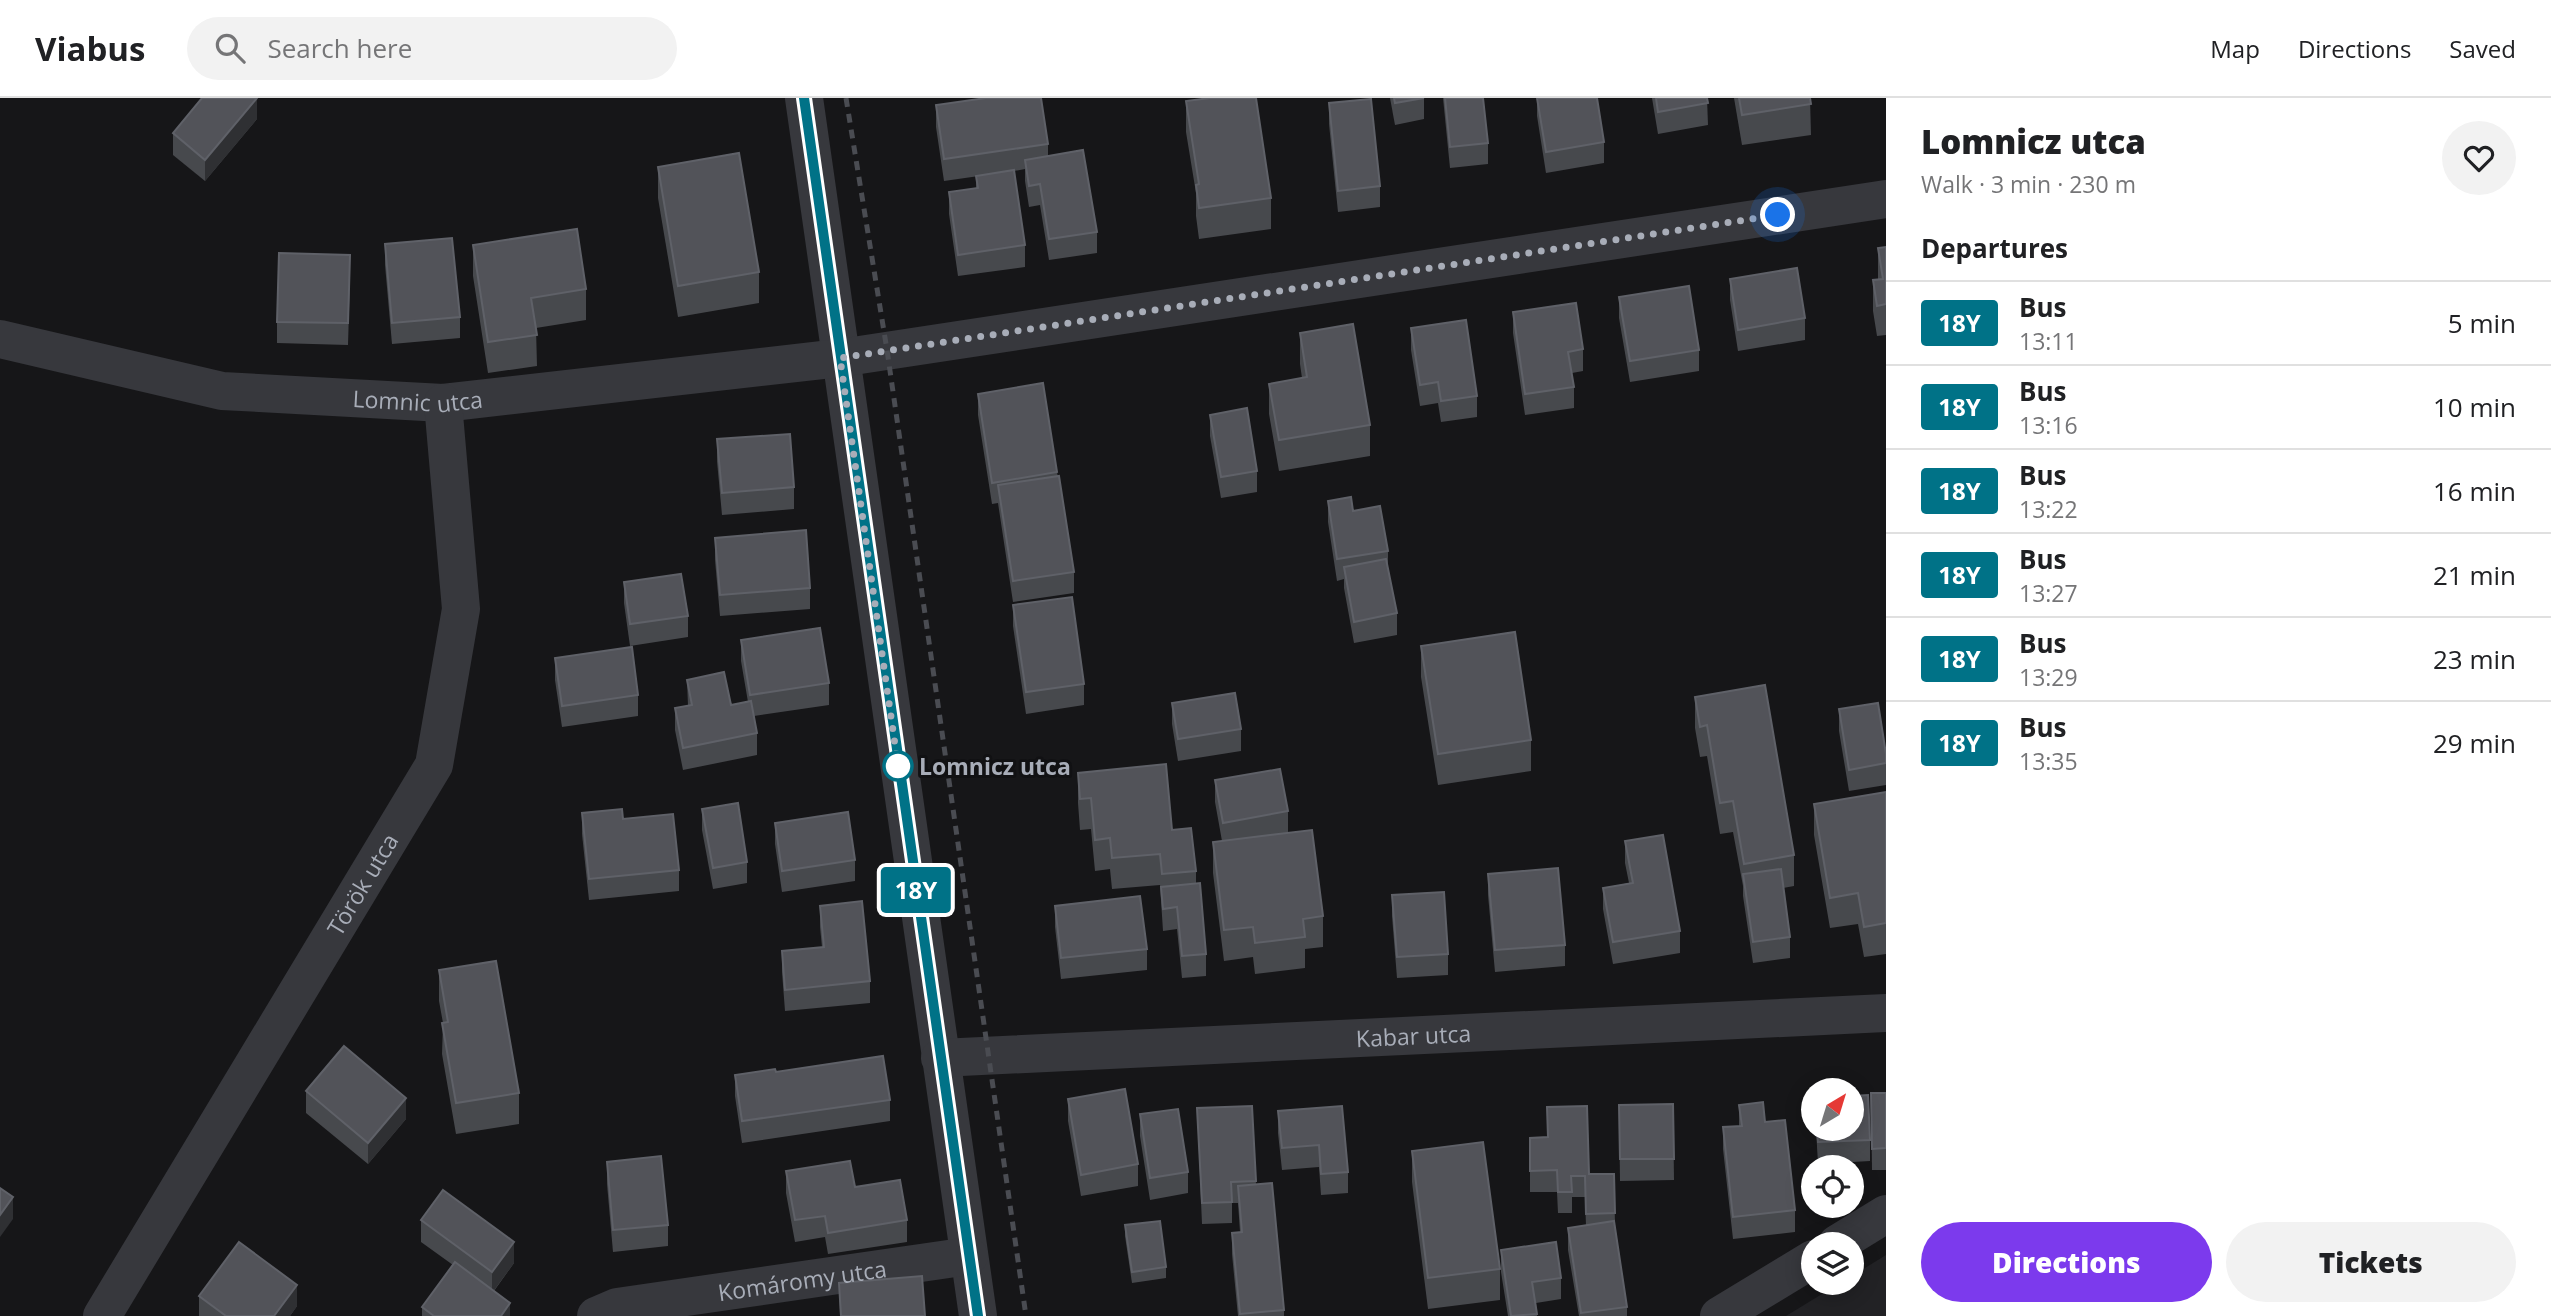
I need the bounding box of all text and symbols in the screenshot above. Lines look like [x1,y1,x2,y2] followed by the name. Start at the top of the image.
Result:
[187,17,677,80] search box
[35,26,145,71] text: Viabus
[211,29,249,67] icon: search
[267,30,412,66] text: Search here
[2210,32,2260,65] text: Map
[2298,32,2411,65] text: Directions
[2449,32,2516,65] text: Saved
[1921,119,2146,164] text: Lomnicz utca
[2442,121,2516,195] button: heart
[1921,168,2136,200] text: Walk · 3 min · 230 m
[1760,197,1795,232] your location
[1921,230,2068,266] text: Departures
[2019,289,2066,325] text: Bus
[2448,305,2516,341] text: 5 min
[1938,306,1981,339] text: 18Y
[2019,325,2078,357] text: 13:11
[2019,373,2066,409] text: Bus
[352,382,484,420] street label: Lomnic utca
[2433,389,2516,425] text: 10 min
[1938,390,1981,423] text: 18Y
[2019,409,2078,441] text: 13:16
[2019,457,2066,493] text: Bus
[2433,473,2516,509] text: 16 min
[1938,474,1981,507] text: 18Y
[2019,493,2078,525] text: 13:22
[2019,541,2066,577] text: Bus
[2433,557,2516,593] text: 21 min
[1938,558,1981,591] text: 18Y
[2019,577,2078,609] text: 13:27
[2019,625,2066,661] text: Bus
[2433,641,2516,677] text: 23 min
[1938,642,1981,675] text: 18Y
[2019,661,2078,693] text: 13:29
[2019,709,2066,745] text: Bus
[2433,725,2516,761] text: 29 min
[1938,726,1981,759] text: 18Y
[2019,745,2078,777] text: 13:35
[919,750,1071,782] place label: Lomnicz utca
[883,751,913,781] marker: Lomnicz utca
[319,827,405,941] street label: Török utca
[876,867,956,913] line badge: 18Y
[895,873,937,906] text: 18Y
[1355,1017,1472,1054] street label: Kabar utca
[1801,1078,1864,1141] north arrow
[1801,1078,1864,1295] map controls
[1801,1155,1864,1218] button: locate
[1921,1222,2212,1302] button: Directions
[2226,1222,2516,1302] button: Tickets
[1801,1232,1864,1295] button: layers
[716,1252,889,1308] street label: Komáromy utca

